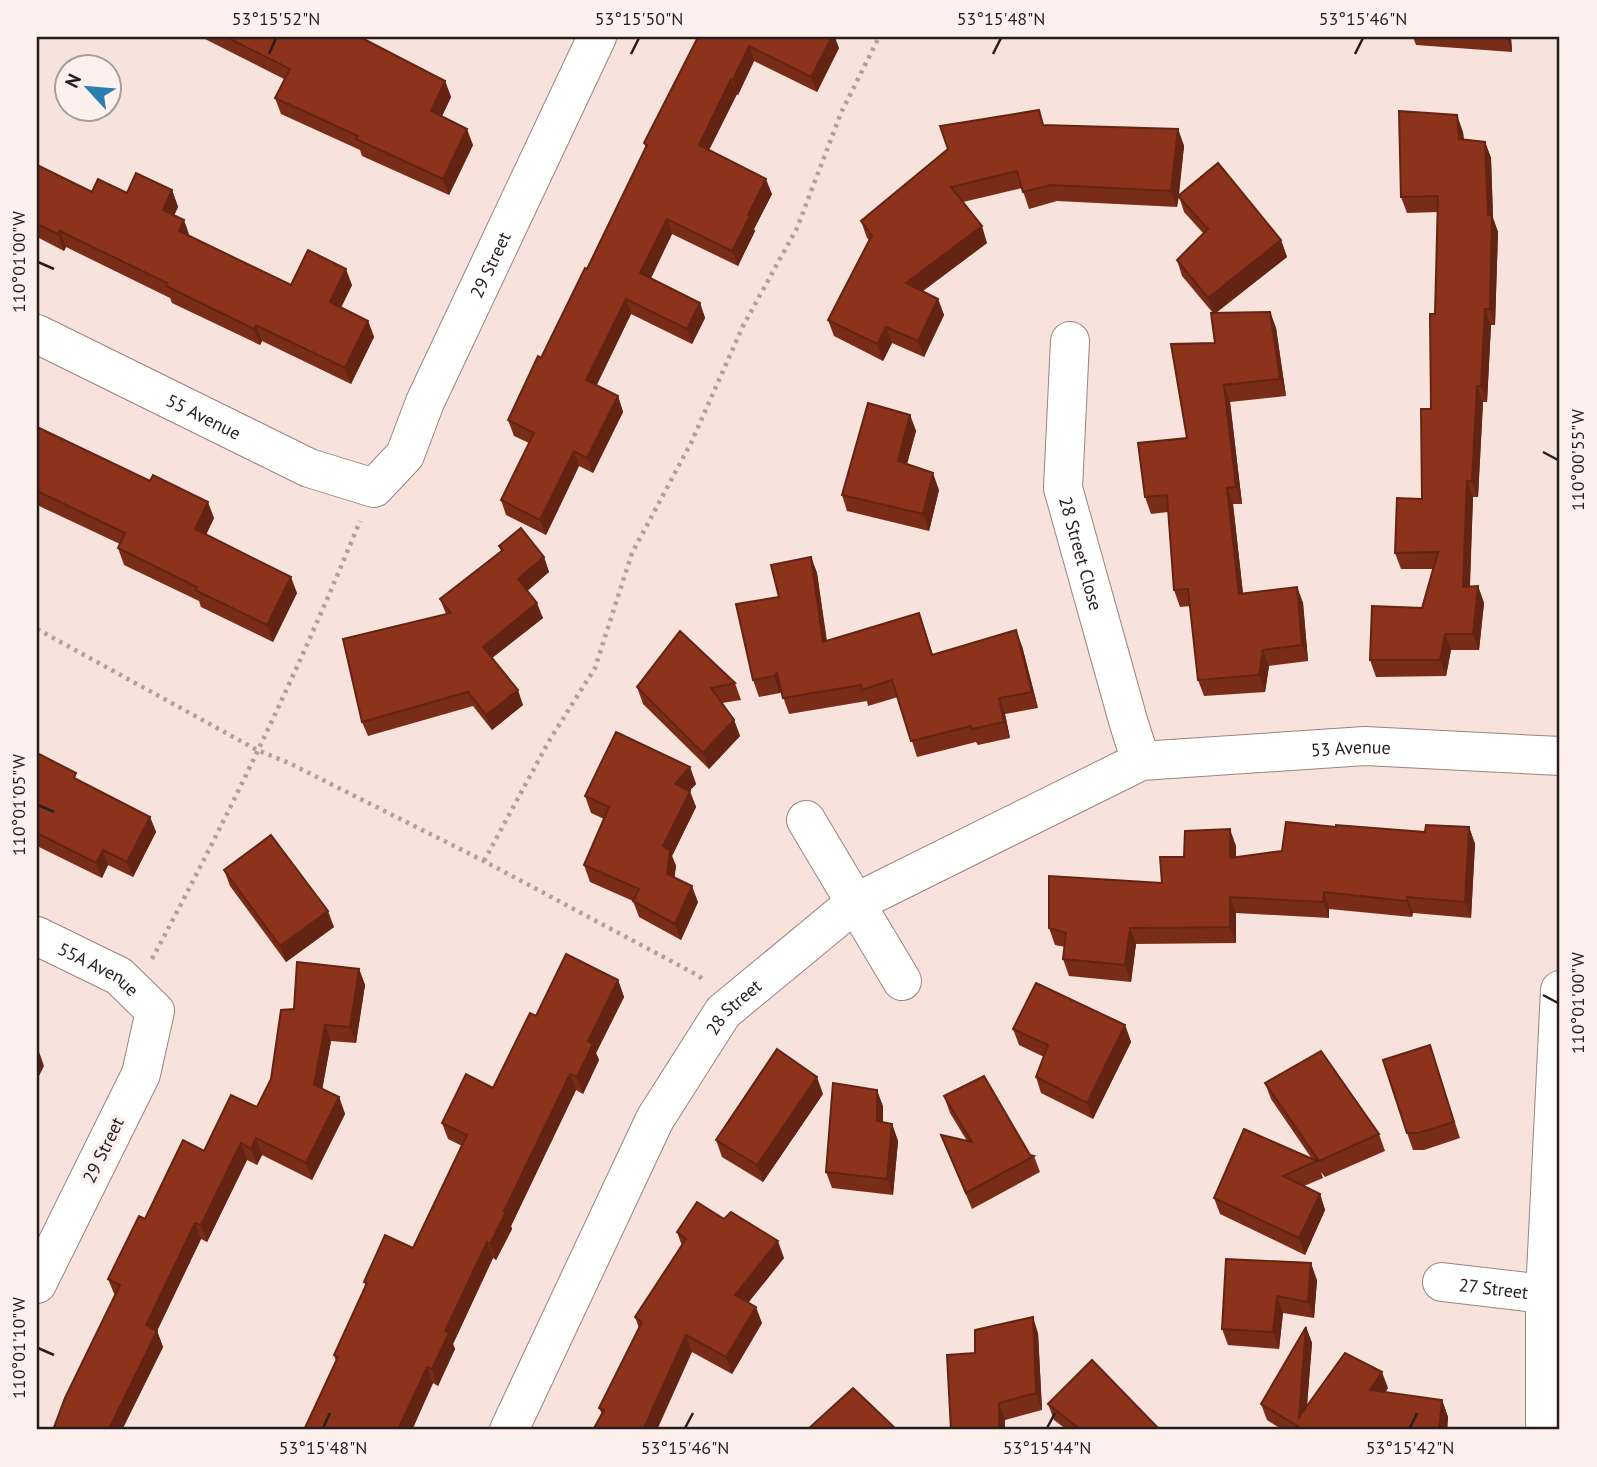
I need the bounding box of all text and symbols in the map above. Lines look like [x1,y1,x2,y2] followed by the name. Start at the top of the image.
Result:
[232,7,320,30] text: 53°15'52"N
[595,7,683,30] text: 53°15'50"N
[957,7,1045,30] text: 53°15'48"N
[1319,7,1407,30] text: 53°15'46"N
[52,52,122,122] north arrow
[59,70,86,91] text: N
[7,211,30,313] text: 110°01'00"W
[464,228,515,301] street label: 29 Street
[163,388,245,444] street label: 55 Avenue
[1566,409,1589,511] text: 110°00'55"W
[1054,494,1108,613] street label: 28 Street Close
[1310,734,1391,761] street label: 53 Avenue
[7,754,30,856] text: 110°01'05"W
[54,937,144,1001] street label: 55A Avenue
[1566,952,1589,1054] text: 110°01'00"W
[700,974,766,1039] street label: 28 Street
[77,1113,129,1187] street label: 29 Street
[1458,1273,1529,1303] street label: 27 Street
[7,1297,30,1399] text: 110°01'10"W
[279,1436,367,1459] text: 53°15'48"N
[641,1436,729,1459] text: 53°15'46"N
[1003,1436,1091,1459] text: 53°15'44"N
[1366,1436,1454,1459] text: 53°15'42"N

